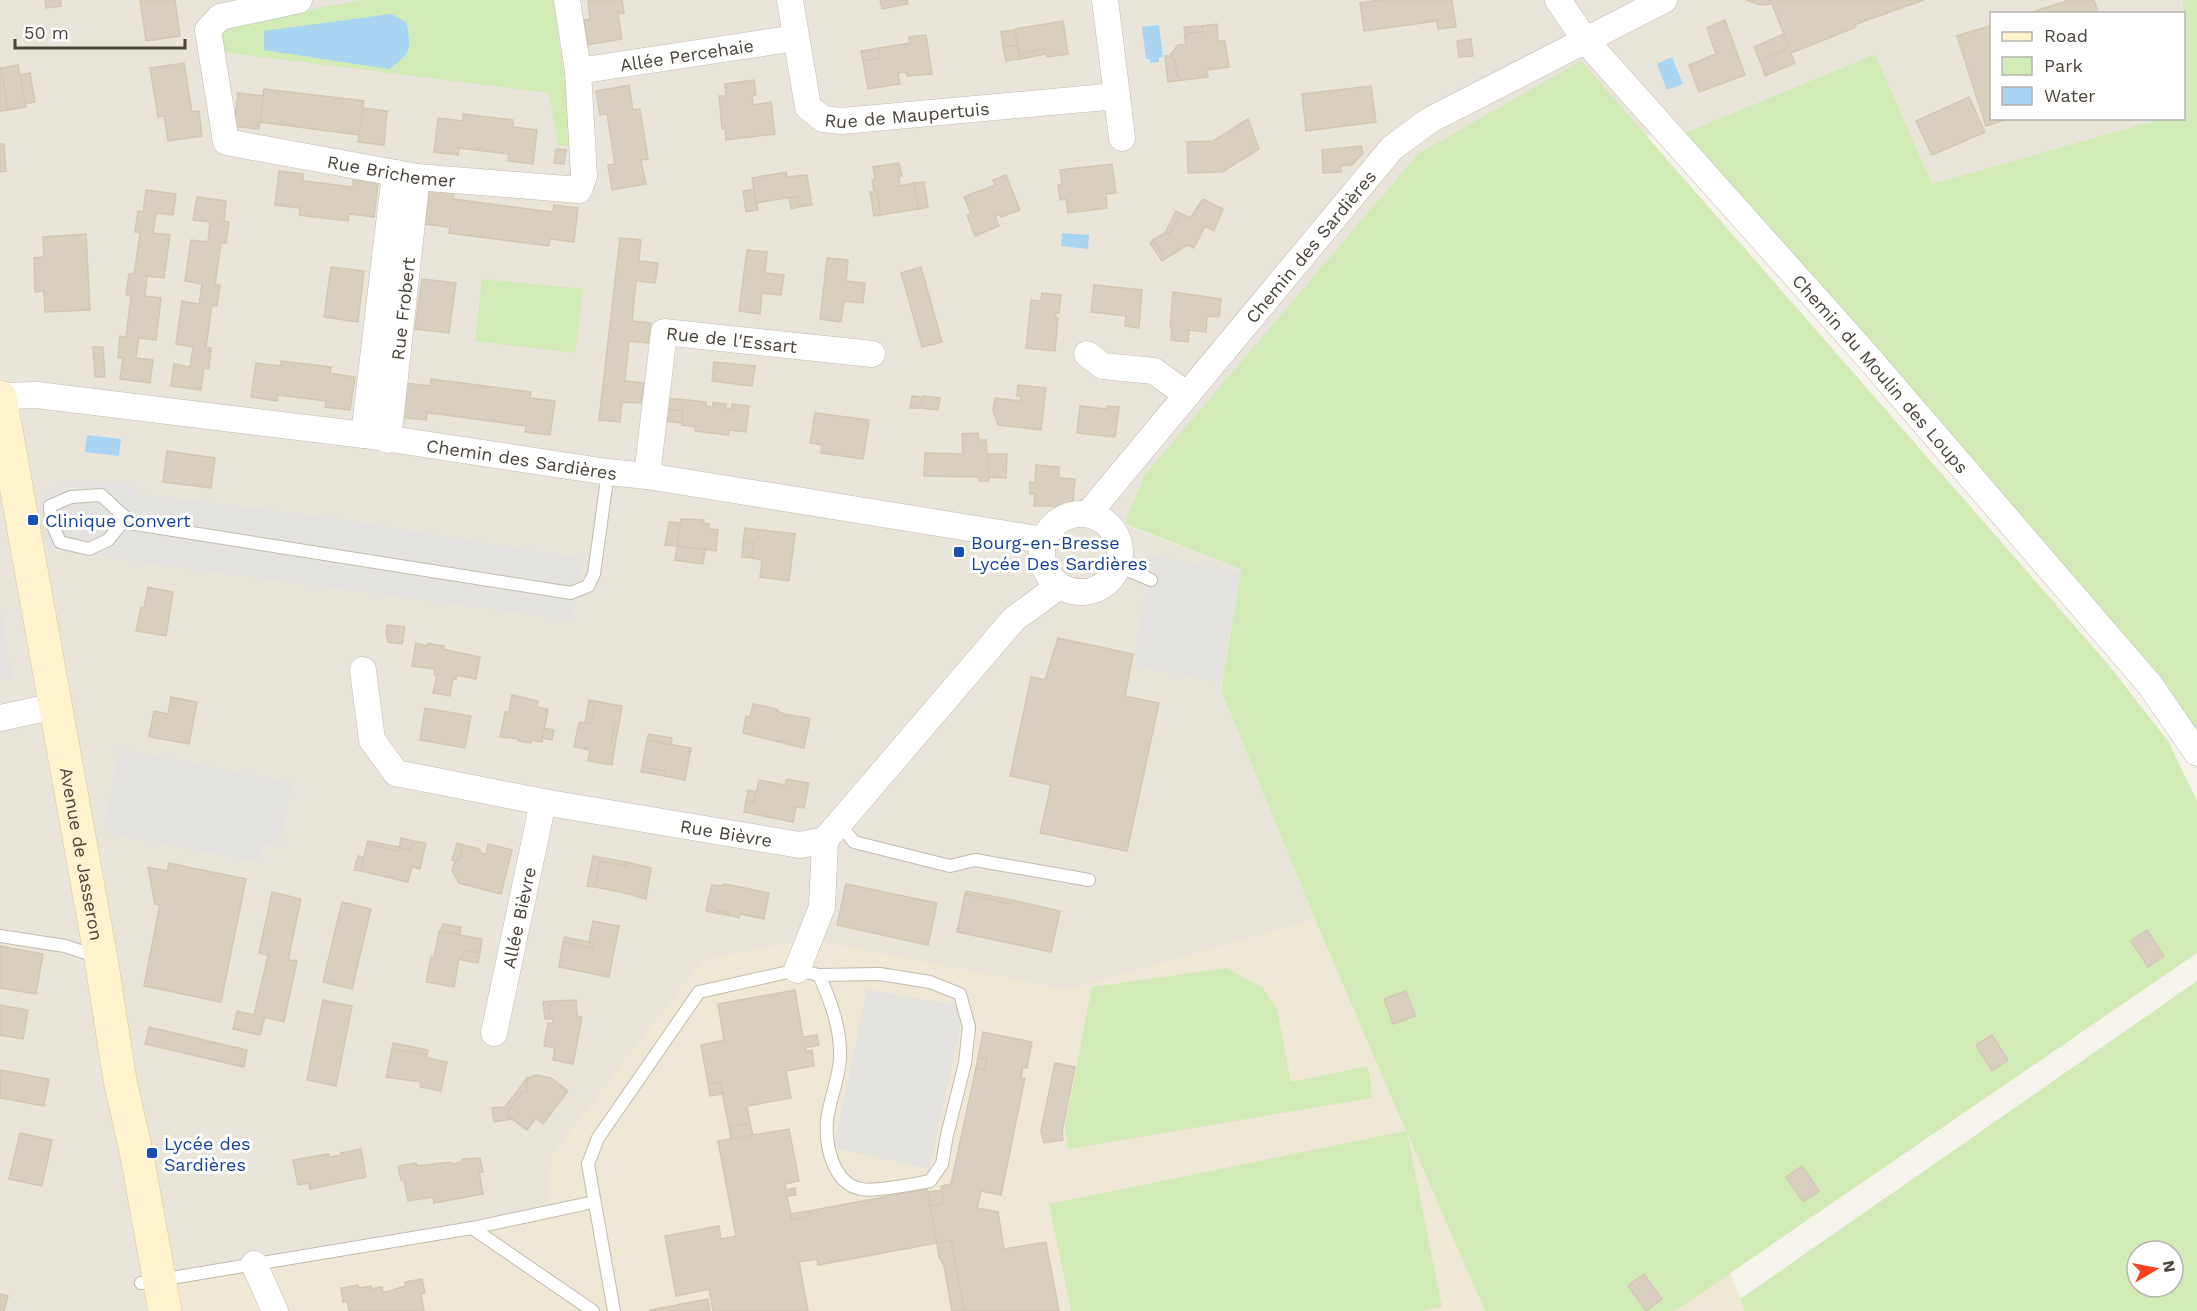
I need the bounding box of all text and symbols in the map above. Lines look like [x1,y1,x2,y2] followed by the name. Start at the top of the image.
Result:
[15,12,184,50] scale bar
[1990,12,2185,120] legend
[24,22,69,43] text: 50 m
[2044,25,2088,46] text: Road
[618,34,755,75] street label: Allée Percehaie
[2044,55,2083,76] text: Park
[2044,85,2096,106] text: Water
[824,97,990,132] street label: Rue de Maupertuis
[326,150,457,191] street label: Rue Brichemer
[1241,166,1380,327] street label: Chemin des Sardières
[386,256,419,361] street label: Rue Frobert
[1788,270,1973,477] street label: Chemin du Moulin des Loups
[665,322,799,357] street label: Rue de l'Essart
[425,434,618,483] street label: Chemin des Sardières
[45,510,191,531] place label: Clinique Convert
[26,513,40,527] marker: Clinique Convert
[971,532,1147,574] place label: Bourg-en-Bresse Lycée Des Sardières
[952,545,966,559] marker: Bourg-en-Bresse Lycée Des Sardières
[56,765,108,942] street label: Avenue de Jasseron
[679,815,774,851] street label: Rue Bièvre
[497,865,539,970] street label: Allée Bièvre
[164,1133,251,1175] place label: Lycée des Sardières
[145,1146,159,1160] marker: Lycée des Sardières
[2125,1239,2185,1299] north arrow
[2159,1259,2180,1274] text: N

